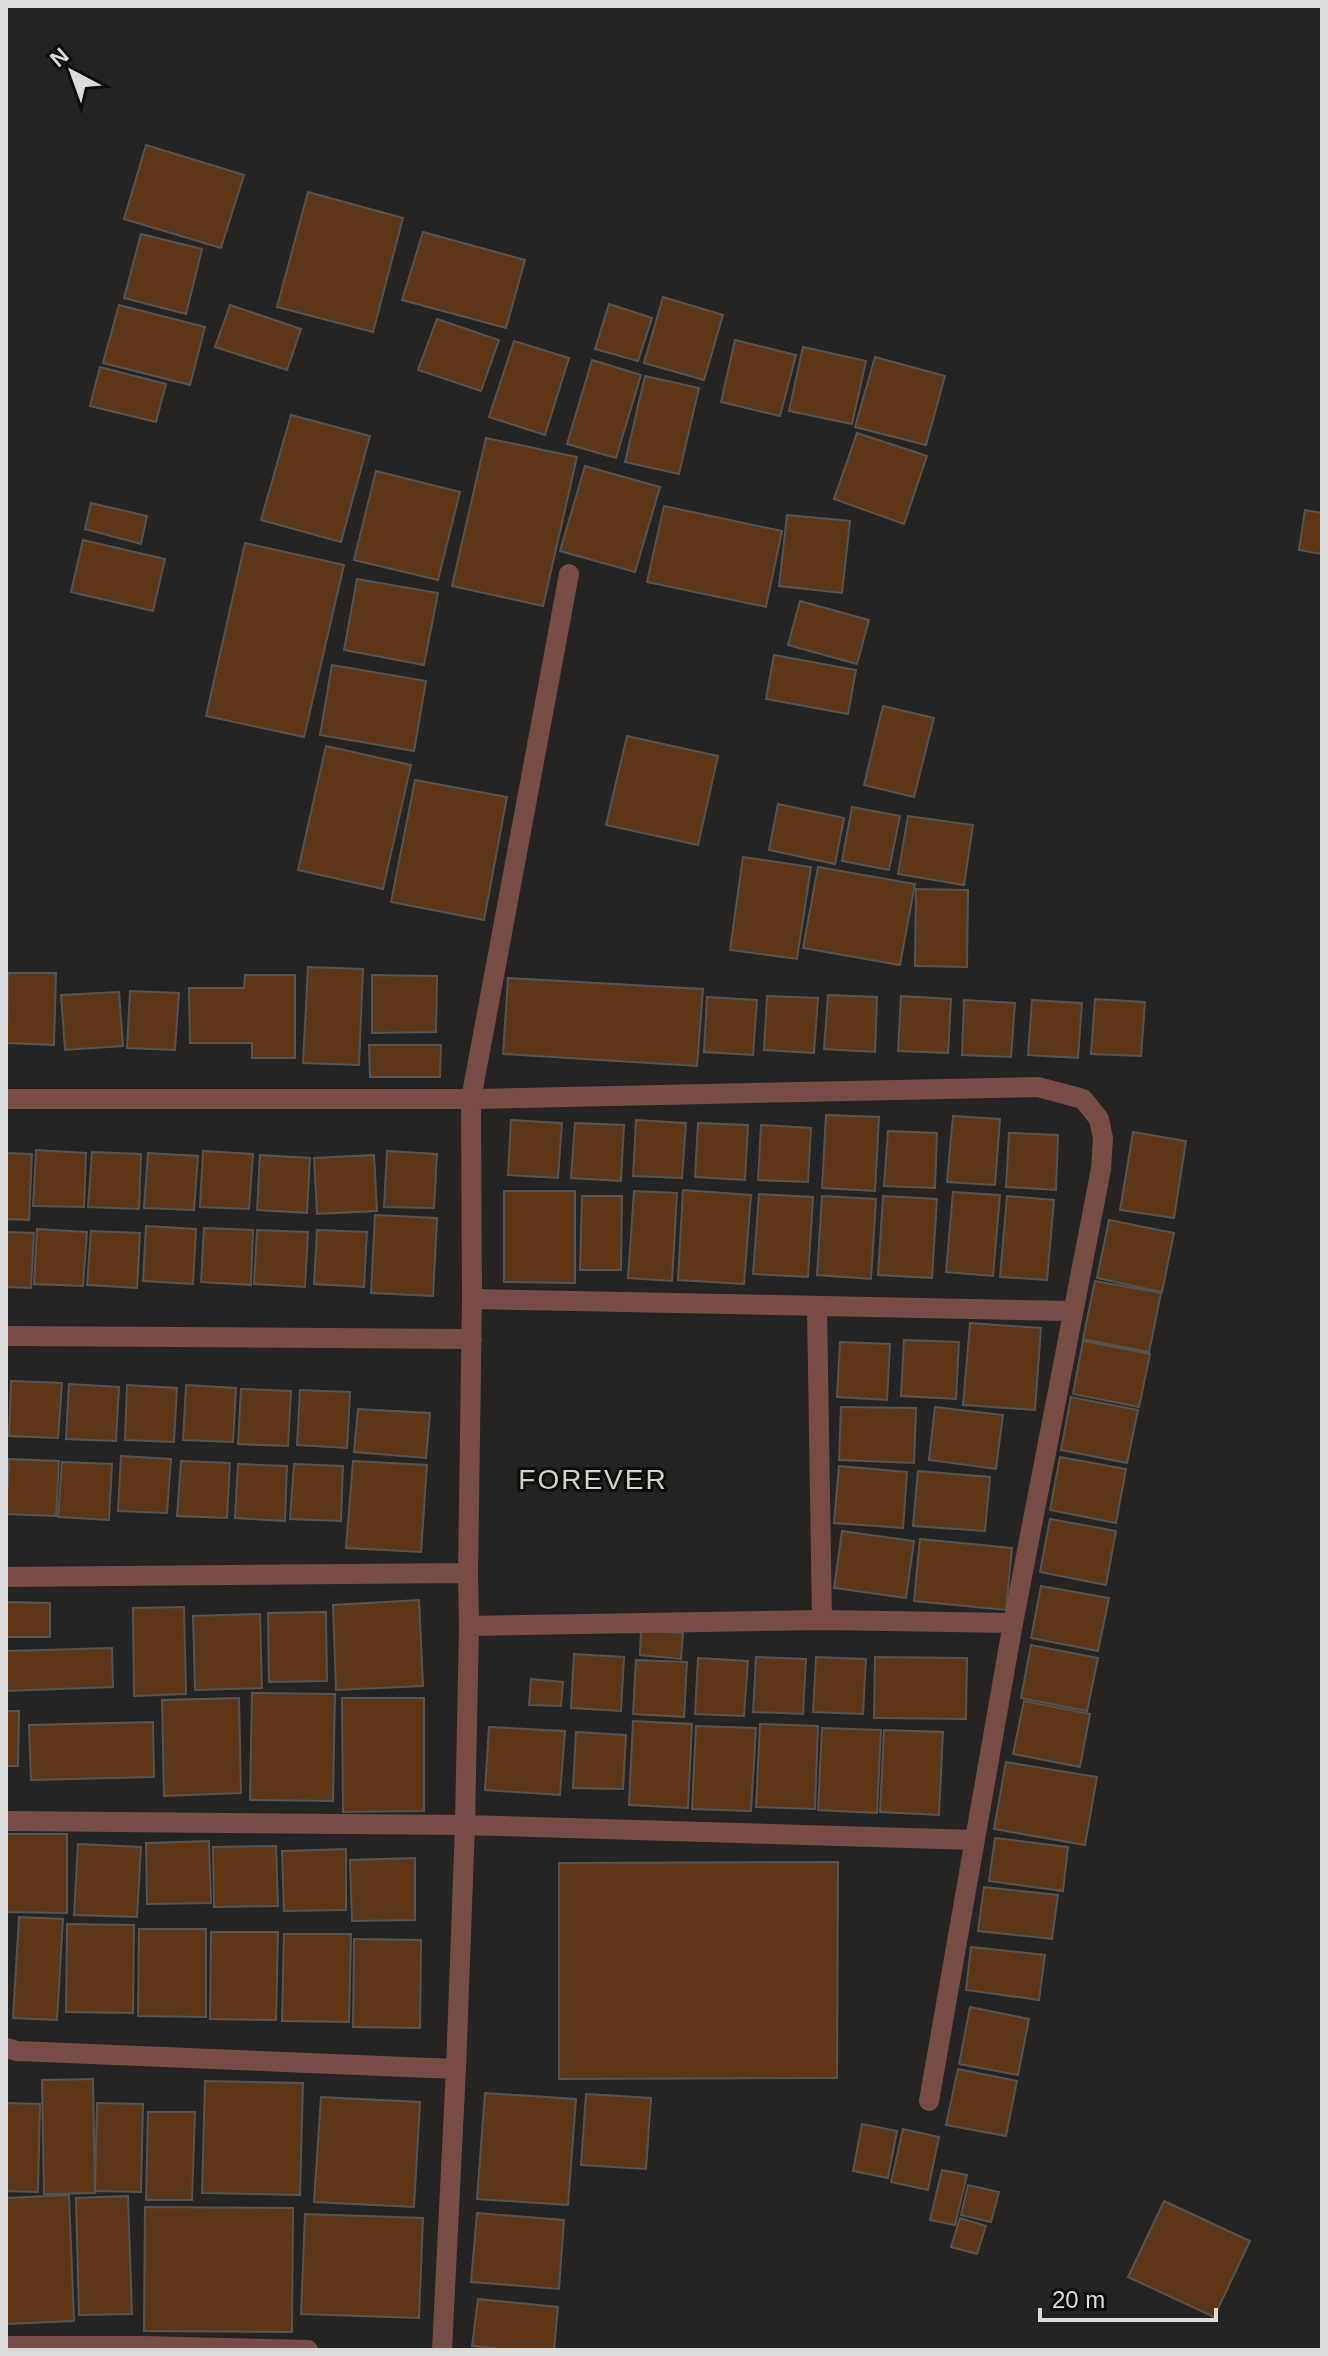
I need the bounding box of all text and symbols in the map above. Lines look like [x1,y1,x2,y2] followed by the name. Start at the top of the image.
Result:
[32,32,112,112] north arrow
[45,43,73,72] text: N
[518,1464,668,1495] district label: FOREVER
[1040,2272,1216,2322] scale bar
[1052,2286,1105,2313] text: 20 m

